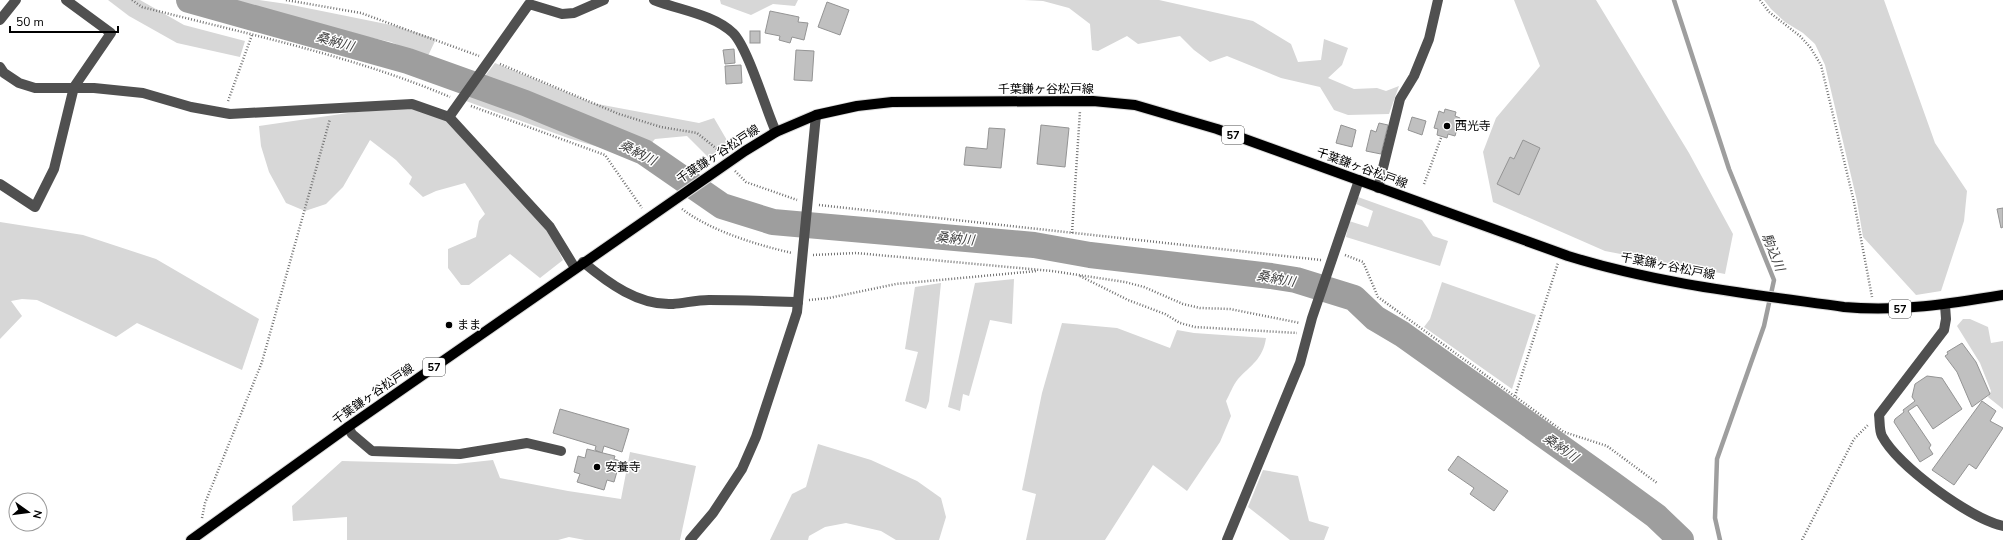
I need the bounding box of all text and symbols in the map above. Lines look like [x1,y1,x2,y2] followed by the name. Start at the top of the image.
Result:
[10,8,118,34] scale bar
[16,14,44,30] text: 50 m
[313,28,358,57] water label: 桑納川
[998,81,1094,97] street label: 千葉鎌ヶ谷松戸線
[1455,118,1491,134] place label: 西光寺
[673,121,763,187] street label: 千葉鎌ヶ谷松戸線
[1442,121,1452,131] marker: 西光寺
[1222,126,1244,144] road number: 57
[616,136,661,171] water label: 桑納川
[1314,144,1410,192] street label: 千葉鎌ヶ谷松戸線
[935,228,977,250] water label: 桑納川
[1757,231,1789,276] water label: 駒込川
[1619,249,1717,283] street label: 千葉鎌ヶ谷松戸線
[1255,267,1299,292] water label: 桑納川
[1889,300,1911,318] road number: 57
[457,317,481,333] place label: まま
[444,320,454,330] marker: まま
[423,358,445,376] road number: 57
[329,360,417,428] street label: 千葉鎌ヶ谷松戸線
[1539,429,1583,468] water label: 桑納川
[605,459,641,475] place label: 安養寺
[592,462,602,472] marker: 安養寺
[8,492,48,532] north arrow
[29,508,45,520] text: N

